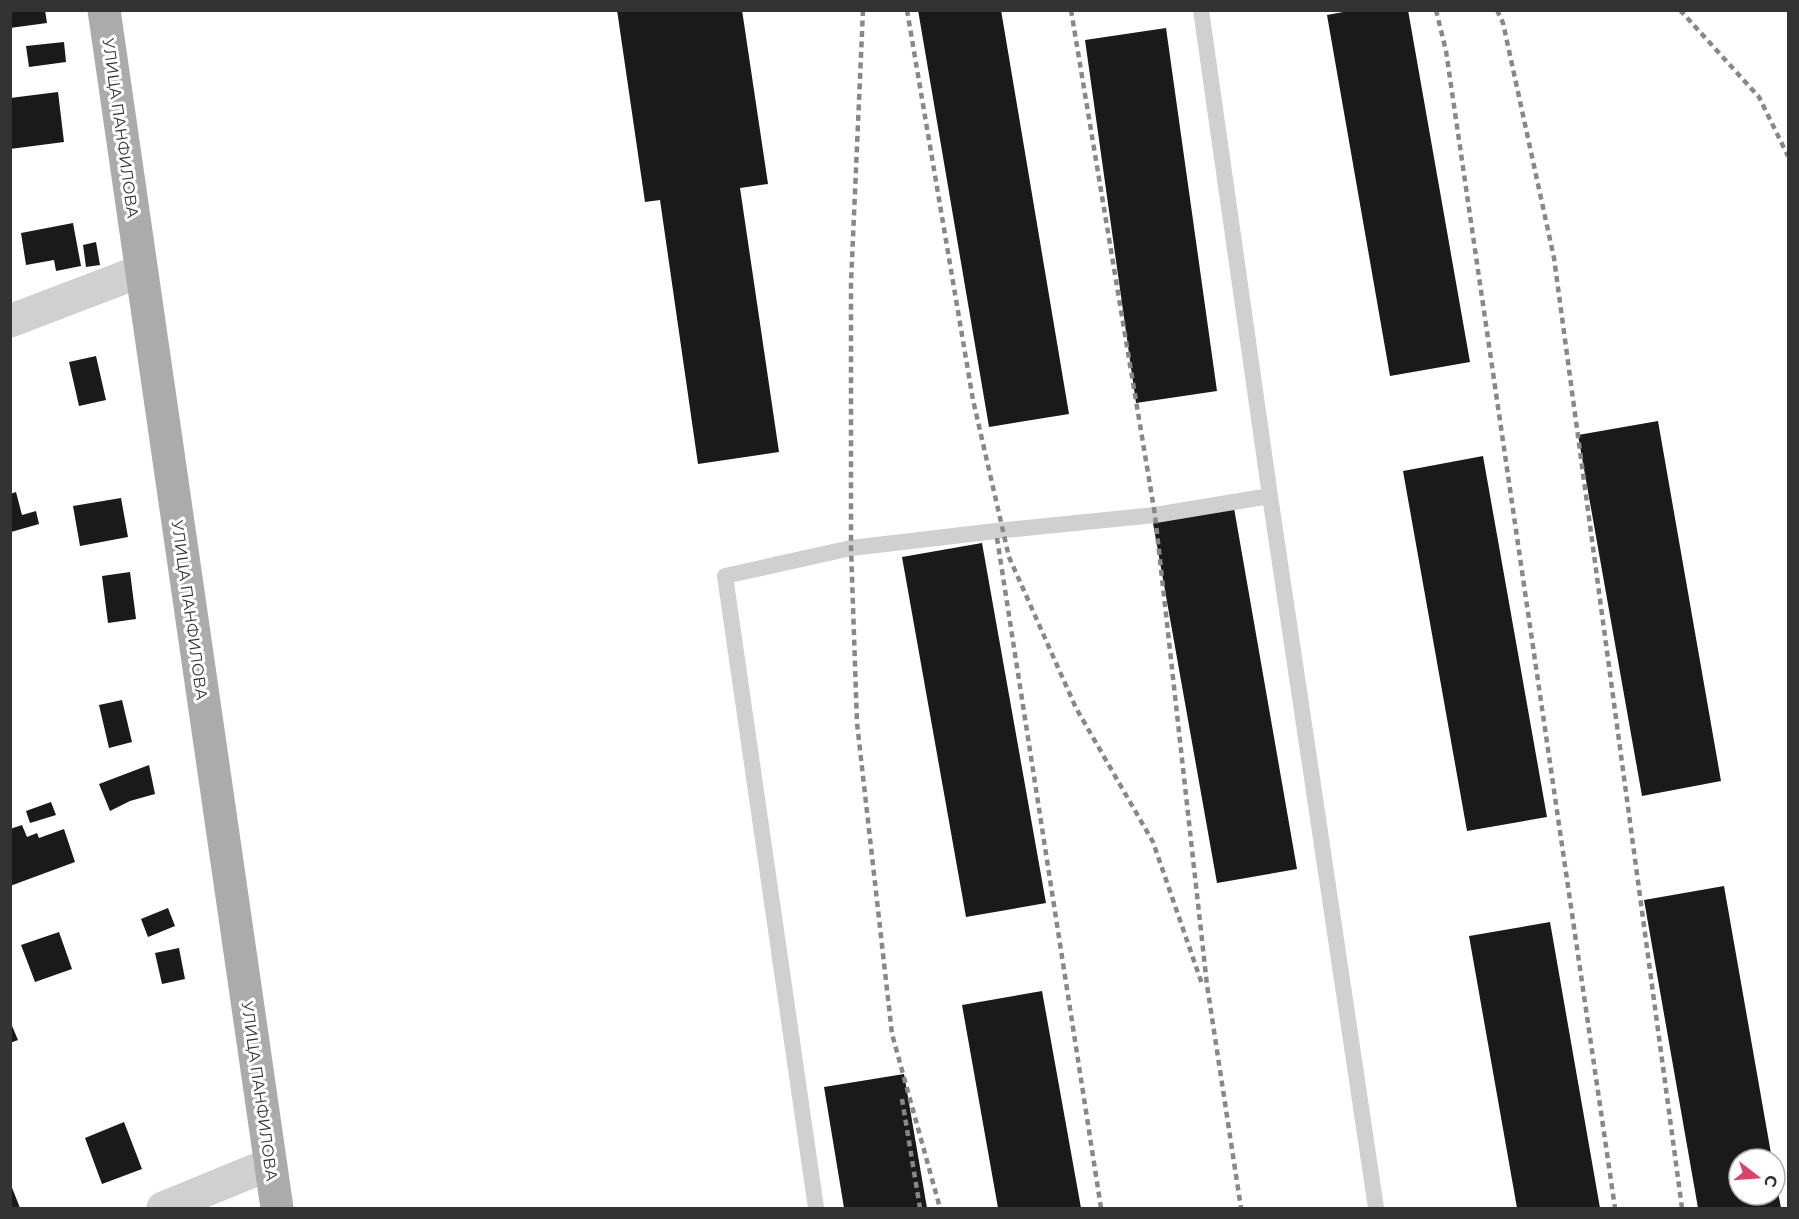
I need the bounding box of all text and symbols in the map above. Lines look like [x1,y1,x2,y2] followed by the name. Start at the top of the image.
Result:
[98,37,143,219] street label: УЛИЦА ПАНФИЛОВА
[167,519,212,701] street label: УЛИЦА ПАНФИЛОВА
[237,1000,282,1182] street label: УЛИЦА ПАНФИЛОВА
[1727,1147,1787,1207] north arrow
[1760,1173,1782,1190] text: С

